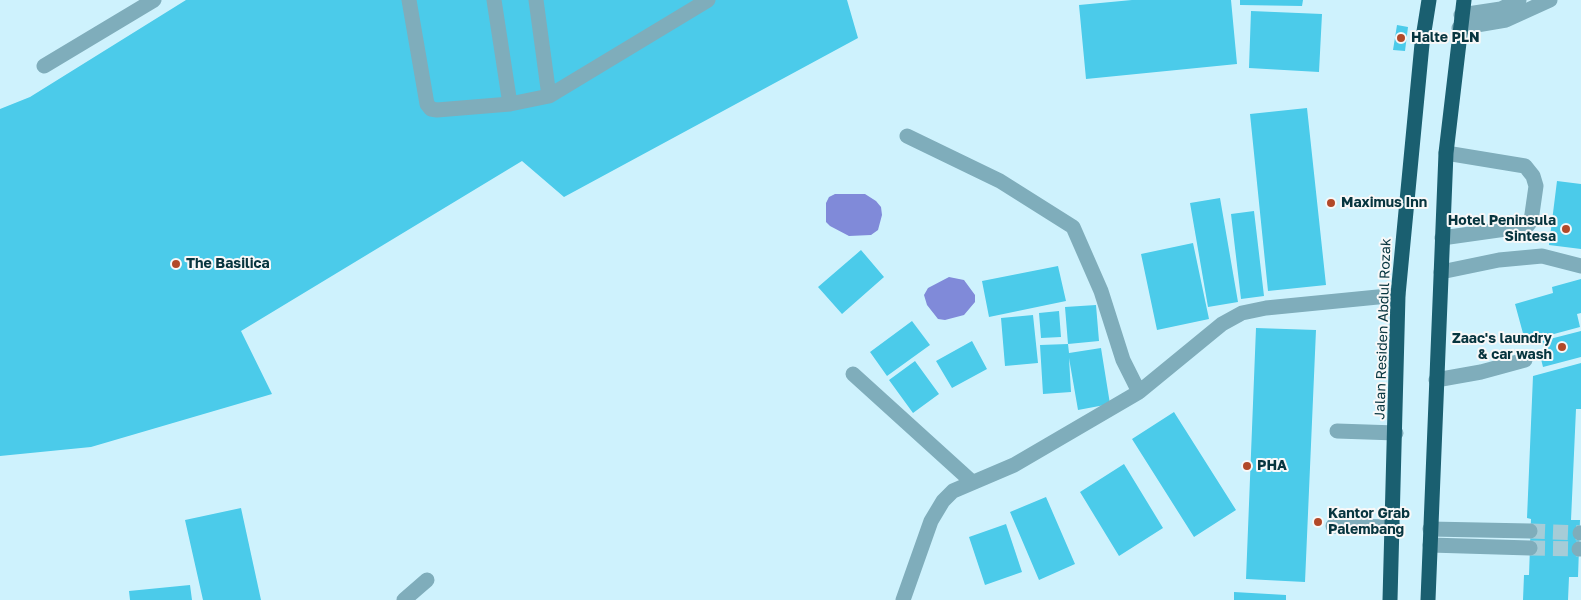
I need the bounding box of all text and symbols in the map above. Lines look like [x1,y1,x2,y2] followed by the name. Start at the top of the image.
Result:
[1411,30,1480,46] place label: Halte PLN
[1395,32,1407,44] marker: Halte PLN
[1341,195,1427,211] place label: Maximus Inn
[1325,197,1337,209] marker: Maximus Inn
[1448,213,1556,246] place label: Hotel Peninsula Sintesa
[1560,223,1572,235] marker: Hotel Peninsula Sintesa
[1371,238,1395,420] street label: Jalan Residen Abdul Rozak
[186,256,270,272] place label: The Basilica
[170,258,182,270] marker: The Basilica
[1452,331,1552,364] place label: Zaac's laundry & car wash
[1556,341,1568,353] marker: Zaac's laundry & car wash
[1257,458,1287,474] place label: PHA
[1241,460,1253,472] marker: PHA
[1328,506,1410,538] place label: Kantor Grab Palembang
[1312,516,1324,528] marker: Kantor Grab Palembang

